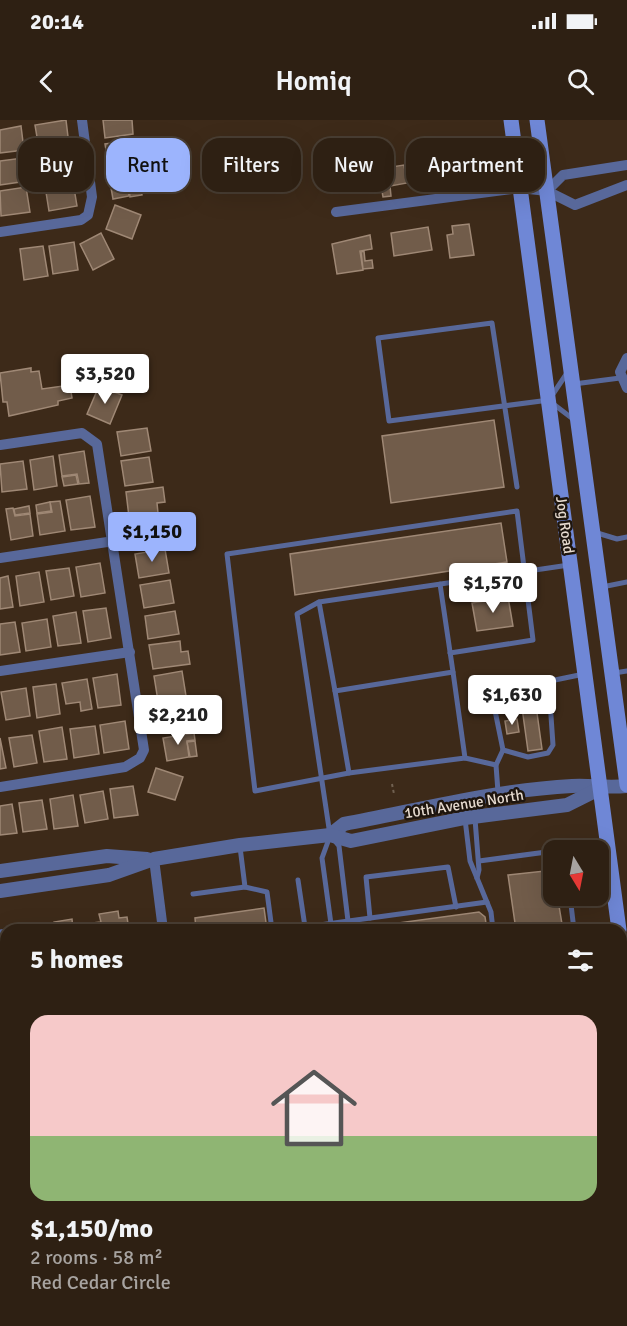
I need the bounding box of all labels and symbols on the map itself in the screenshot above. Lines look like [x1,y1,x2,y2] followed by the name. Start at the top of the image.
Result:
[56,354,154,405] pin: $3,520
[552,495,578,555] street label: Jog Road
[103,512,201,563] pin: $1,150
[444,563,542,614] pin: $1,570
[463,675,561,726] pin: $1,630
[129,695,227,746] pin: $2,210
[403,786,525,822] street label: 10th Avenue North
[543,840,609,906] north arrow

